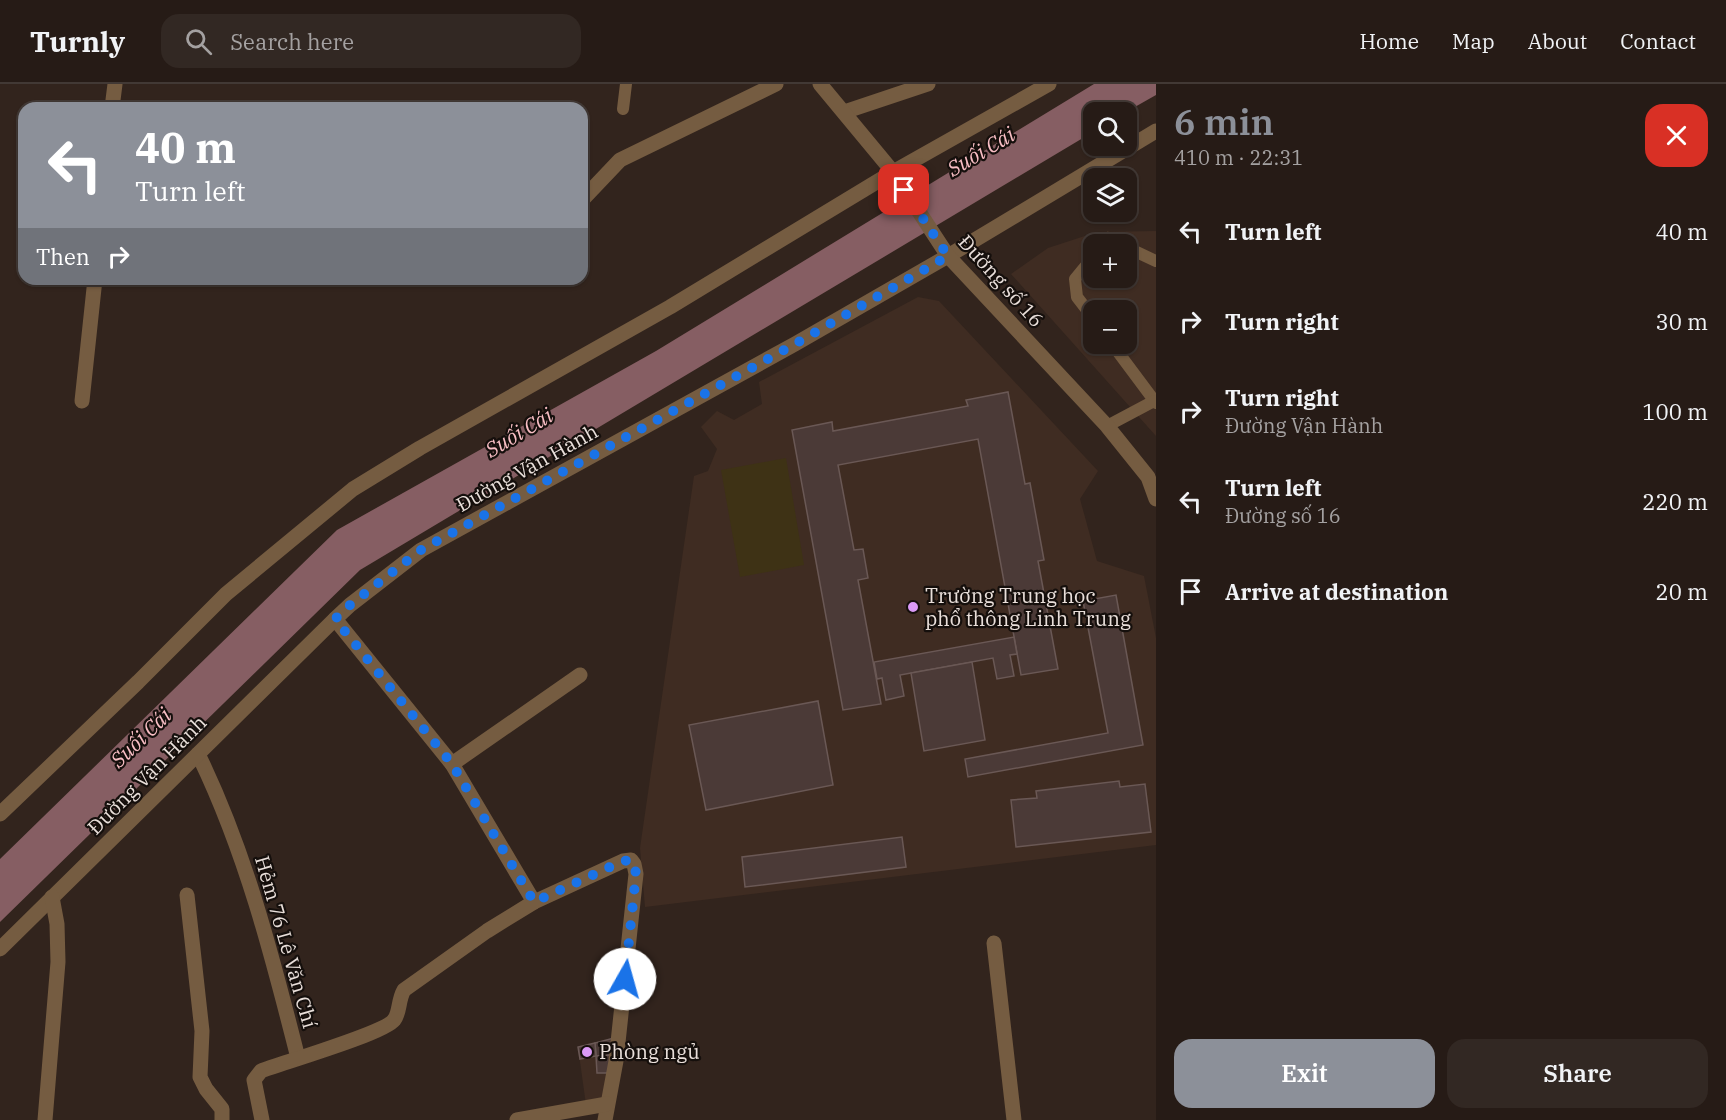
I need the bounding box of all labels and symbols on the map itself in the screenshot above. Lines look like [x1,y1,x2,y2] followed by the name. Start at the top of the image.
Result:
[940,120,1020,183] water label: Suối Cái
[878,164,929,215] pin
[953,229,1050,333] street label: Đường số 16
[478,401,558,464] water label: Suối Cái
[451,417,603,518] street label: Đường Vận Hành
[925,582,1131,632] place label: Trường Trung học phổ thông Linh Trung
[906,600,920,614] marker: Trường Trung học phổ thông Linh Trung
[103,701,177,774] water label: Suối Cái
[81,709,212,840] street label: Đường Vận Hành
[249,853,324,1031] street label: Hẻm 76 Lê Văn Chí
[593,947,657,1011] position arrow
[599,1038,700,1065] place label: Phòng ngủ
[580,1045,594,1059] marker: Phòng ngủ

